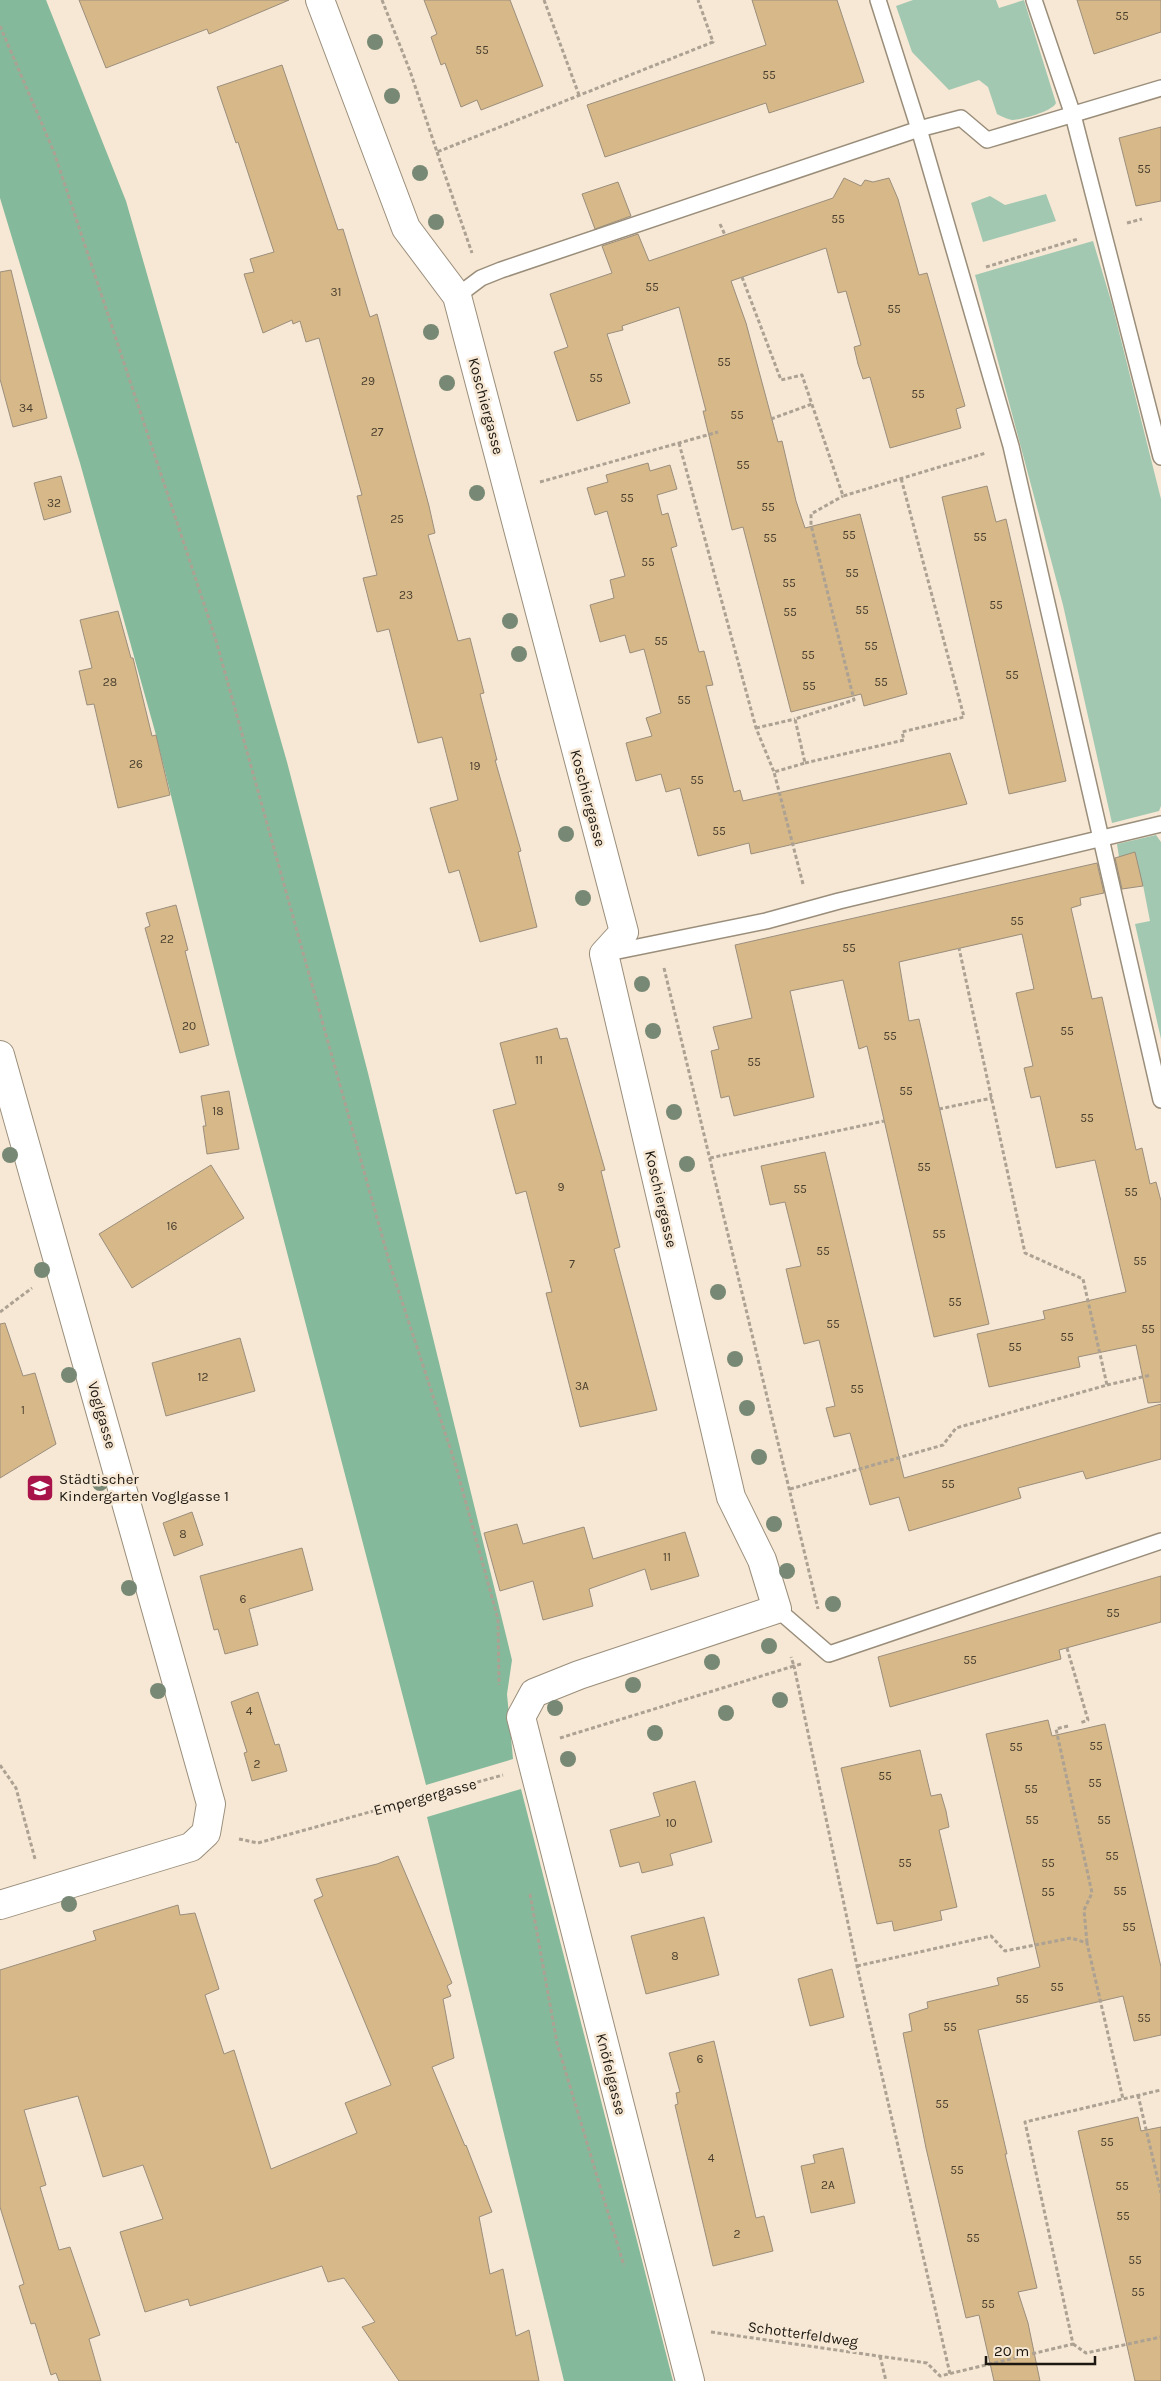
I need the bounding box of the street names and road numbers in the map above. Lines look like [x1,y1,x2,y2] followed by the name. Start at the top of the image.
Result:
[464,356,508,456] street label: Koschiergasse
[566,748,610,848] street label: Koschiergasse
[641,1148,681,1250] street label: Koschiergasse
[84,1379,120,1451] street label: Voglgasse
[372,1775,478,1819] street label: Empergergasse
[592,2031,630,2117] street label: Knöfelgasse
[747,2317,860,2351] street label: Schotterfeldweg

